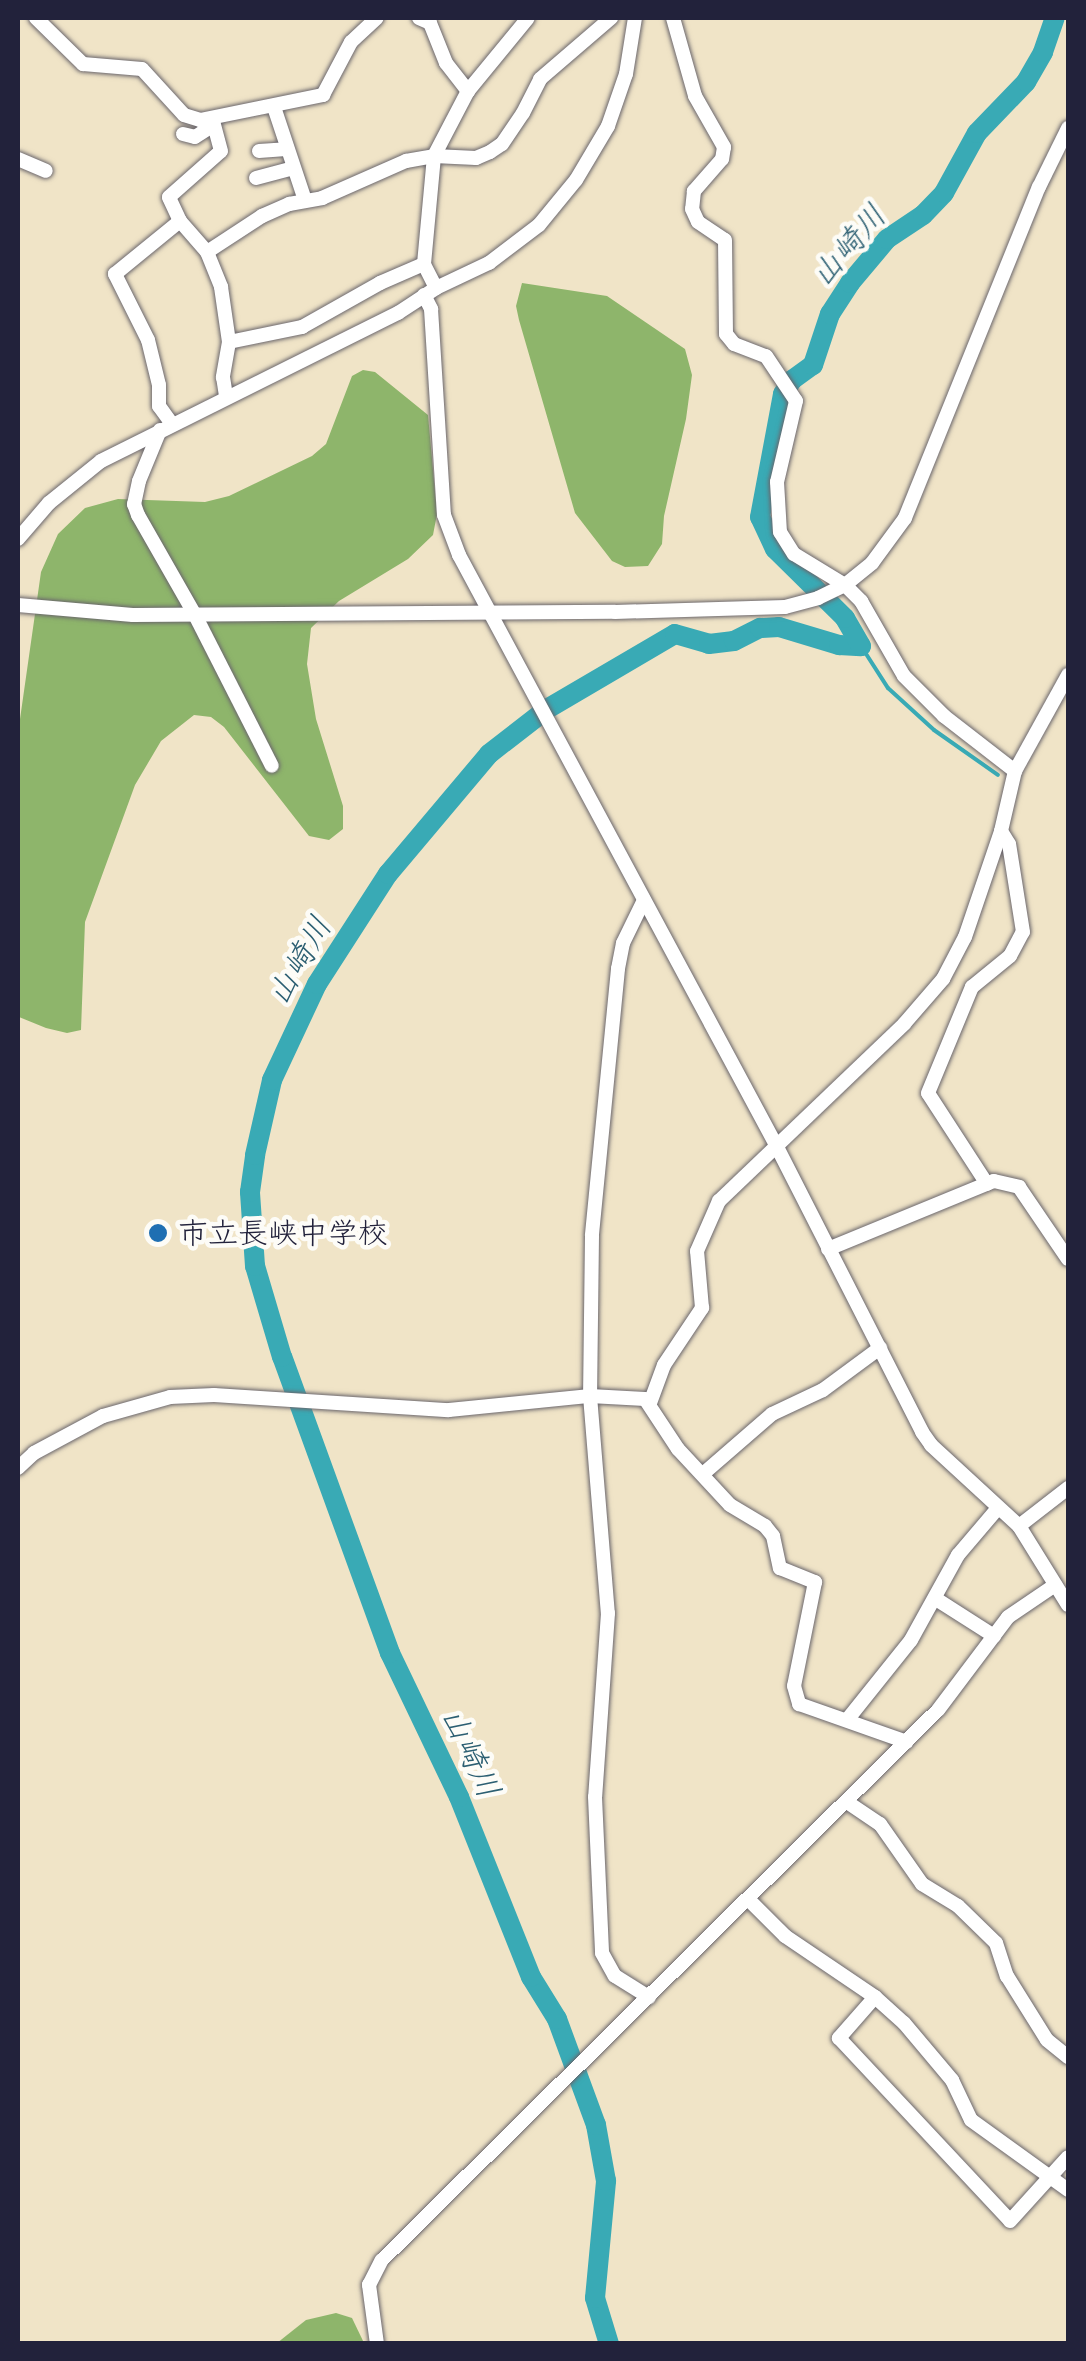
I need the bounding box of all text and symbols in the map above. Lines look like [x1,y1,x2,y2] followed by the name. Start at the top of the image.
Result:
[803,197,895,295] water label: 山崎川
[259,910,341,1012] water label: 山崎川
[178,1215,388,1251] place label: 市立長峡中学校
[147,1222,169,1244] marker: 市立長峡中学校
[432,1701,508,1805] water label: 山崎川

